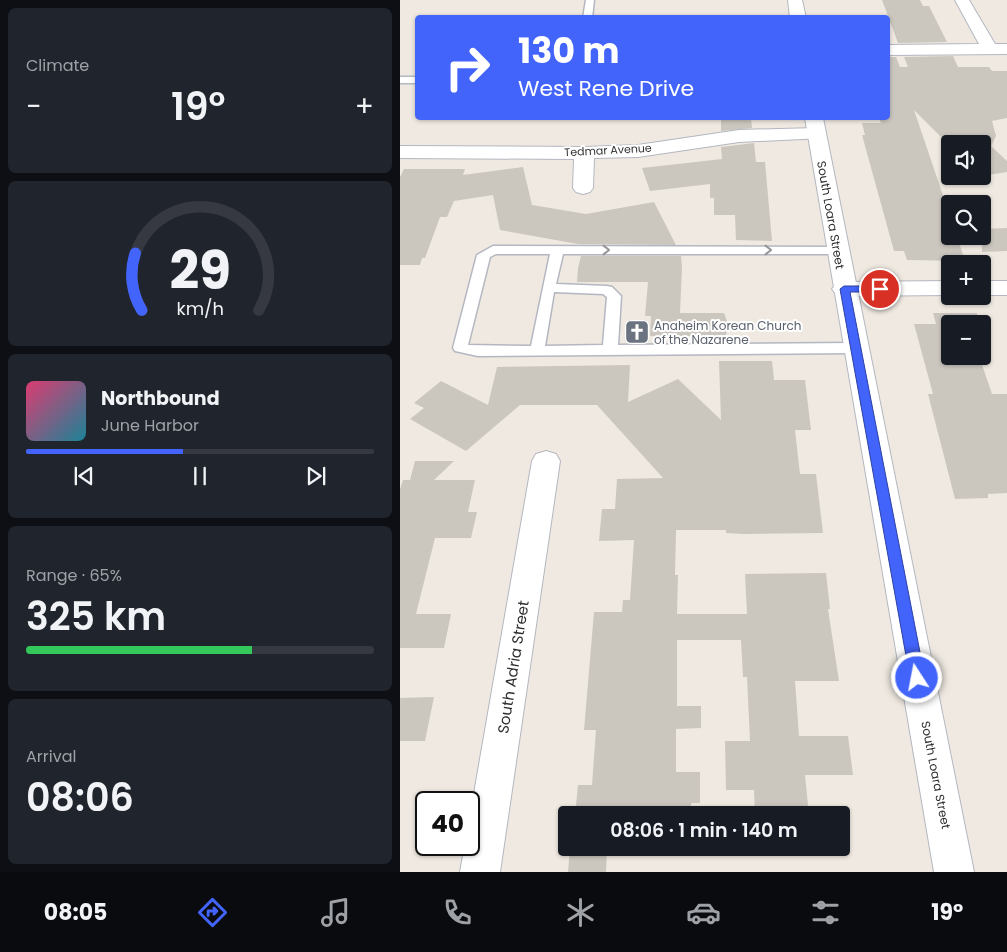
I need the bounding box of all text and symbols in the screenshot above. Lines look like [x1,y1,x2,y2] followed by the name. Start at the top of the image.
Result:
[518,26,620,75] text: 130 m
[435,35,500,100] icon: right
[26,54,89,77] text: Climate
[518,73,694,104] text: West Rene Drive
[171,80,225,133] text: 19°
[26,87,41,126] text: −
[355,87,374,126] text: +
[941,135,991,365] map controls
[941,135,991,185] button: sound
[564,140,652,160] street label: Tedmar Avenue
[813,160,849,270] street label: South Loara Street
[941,195,991,245] button: search
[169,234,231,307] text: 29
[602,245,610,255] one-way arrow
[764,245,772,255] one-way arrow
[941,255,991,305] button: +
[859,268,901,310] pin
[866,275,894,303] icon: arrive
[176,296,224,321] text: km/h
[941,315,991,365] button: −
[654,317,801,348] place label: Anaheim Korean Church of the Nazarene
[624,319,650,345] church icon: Anaheim Korean Church of the Nazarene
[101,385,220,412] text: Northbound
[101,414,199,437] text: June Harbor
[70,462,98,490] icon: previous
[186,462,214,490] icon: pause
[302,462,330,490] icon: next
[26,564,122,587] text: Range · 65%
[26,590,166,643] text: 325 km
[492,599,534,735] street label: South Adria Street
[890,651,942,703] position arrow
[917,720,955,830] street label: South Loara Street
[26,745,76,768] text: Arrival
[26,771,134,824] text: 08:06
[415,791,480,856] speed limit sign: 40
[610,817,798,844] text: 08:06 · 1 min · 140 m
[195,895,230,930] icon: directions
[318,895,353,930] icon: music
[440,895,475,930] icon: phone
[563,895,598,930] icon: climate
[686,895,721,930] icon: car
[808,895,843,930] icon: filters
[44,897,107,928] text: 08:05
[931,897,963,928] text: 19°

